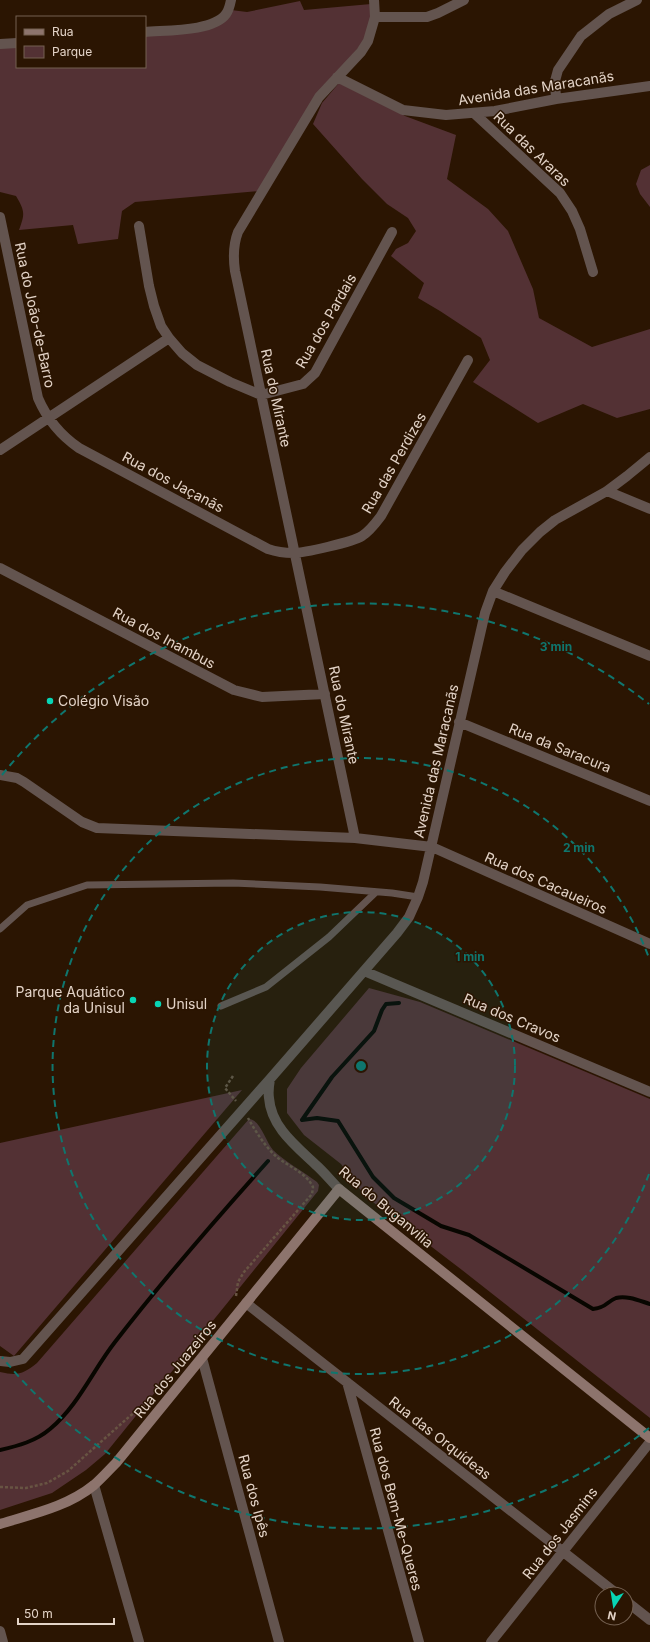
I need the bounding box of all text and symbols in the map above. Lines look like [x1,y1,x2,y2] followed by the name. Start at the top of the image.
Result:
[16,16,146,68] legend
[52,24,74,39] text: Rua
[52,44,92,59] text: Parque
[457,67,615,108] street label: Avenida das Maracanãs
[490,108,574,190] street label: Rua das Araras
[12,241,59,389] street label: Rua do João-de-Barro
[292,270,360,371] street label: Rua dos Pardais
[258,347,295,449] street label: Rua do Mirante
[358,409,429,516] street label: Rua das Perdizes
[119,448,227,516] street label: Rua dos Jaçanãs
[110,603,218,672] street label: Rua dos Inambus
[540,639,572,654] text: 3 min
[326,664,363,766] street label: Rua do Mirante
[410,682,462,839] street label: Avenida das Maracanãs
[58,692,149,709] place label: Colégio Visão
[45,696,55,706] marker: Colégio Visão
[507,719,614,776] street label: Rua da Saracura
[563,840,595,855] text: 2 min
[482,848,610,917] street label: Rua dos Cacaueiros
[455,949,485,964] text: 1 min
[15,983,125,1016] place label: Parque Aquático da Unisul
[461,989,563,1046] street label: Rua dos Cravos
[128,995,138,1005] marker: Parque Aquático da Unisul
[166,995,207,1012] place label: Unisul
[153,999,163,1009] marker: Unisul
[354,1059,368,1073] centre of rings
[336,1162,437,1251] street label: Rua do Buganvília
[130,1316,219,1421] street label: Rua dos Juazeiros
[386,1392,495,1483] street label: Rua das Orquídeas
[366,1425,426,1592] street label: Rua dos Bem-Me-Queres
[235,1452,274,1539] street label: Rua dos Ipês
[518,1483,601,1582] street label: Rua dos Jasmins
[594,1586,634,1626] north arrow
[18,1600,114,1626] scale bar
[24,1606,53,1621] text: 50 m
[606,1608,617,1624] text: N

